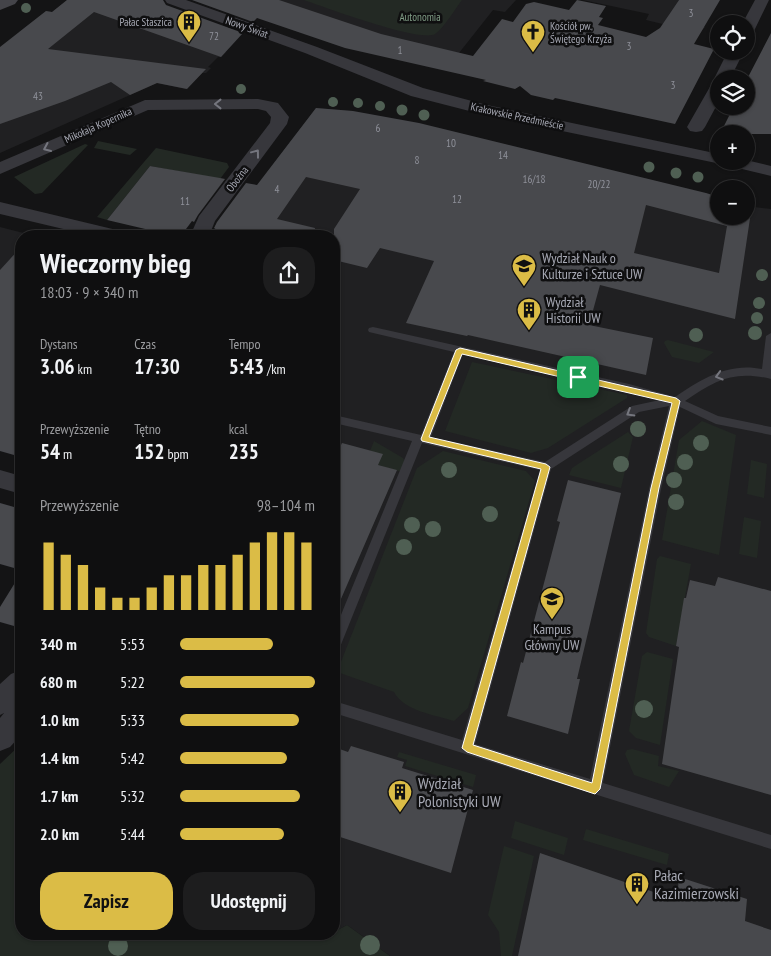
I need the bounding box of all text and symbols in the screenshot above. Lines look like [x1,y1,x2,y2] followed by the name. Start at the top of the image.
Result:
[689,6,694,20] house number: 3
[176,9,202,43] building icon: Pałac Staszica
[399,10,441,24] park label: Autonomia
[224,13,270,41] street label: Nowy Świat
[119,15,172,29] place label: Pałac Staszica
[710,15,755,225] map controls
[710,15,755,60] button: locate
[520,19,546,53] church icon: Kościół pw. Świętego Krzyża
[550,19,612,46] place label: Kościół pw. Świętego Krzyża
[209,29,219,43] house number: 72
[627,39,632,53] house number: 3
[398,43,403,57] house number: 1
[710,70,755,115] button: layers
[671,78,676,92] house number: 3
[33,89,43,103] house number: 43
[214,99,222,109] one-way arrow
[469,99,565,133] street label: Krakowskie Przedmieście
[62,104,134,146] street label: Mikołaja Kopernika
[376,121,381,135] house number: 6
[710,125,755,170] button: +
[446,136,456,150] house number: 10
[43,141,52,152] one-way arrow
[498,148,508,162] house number: 14
[251,150,259,159] one-way arrow
[415,153,420,167] house number: 8
[223,163,251,195] street label: Oboźna
[522,172,546,186] house number: 16/18
[587,177,611,191] house number: 20/22
[710,180,755,225] button: −
[275,182,280,196] house number: 4
[452,192,462,206] house number: 12
[180,194,190,208] house number: 11
[40,244,191,281] text: Wieczorny bieg
[263,247,315,299] button: share
[542,249,643,283] place label: Wydział Nauk o Kulturze i Sztuce UW
[511,253,537,287] school or university icon: Wydział Nauk o Kulturze i Sztuce UW
[40,282,138,302] text: 18:03 · 9 × 340 m
[546,293,601,327] place label: Wydział Historii UW
[516,297,542,331] building icon: Wydział Historii UW
[40,335,78,353] text: Dystans
[134,335,156,353] text: Czas
[229,335,261,353] text: Tempo
[40,353,75,380] text: 3.06
[134,353,180,380] text: 17:30
[229,353,264,380] text: 5:43
[557,356,599,398] pin
[75,360,92,378] text: km
[264,360,286,378] text: /km
[564,363,592,391] icon: arrive
[715,370,723,380] one-way arrow
[626,407,635,417] one-way arrow
[40,420,109,438] text: Przewyższenie
[134,420,161,438] text: Tętno
[229,420,248,438] text: kcal
[40,438,60,465] text: 54
[134,438,164,465] text: 152
[229,438,259,465] text: 235
[60,445,72,463] text: m
[164,445,189,463] text: bpm
[40,495,119,515] text: Przewyższenie
[257,495,315,515] text: 98–104 m
[539,586,565,620] school or university icon: Kampus Główny UW
[524,620,580,654] place label: Kampus Główny UW
[40,634,77,654] text: 340 m
[120,634,145,654] text: 5:53
[40,672,77,692] text: 680 m
[120,672,145,692] text: 5:22
[40,710,79,730] text: 1.0 km
[120,710,145,730] text: 5:33
[40,748,79,768] text: 1.4 km
[120,748,145,768] text: 5:42
[418,773,501,811] place label: Wydział Polonistyki UW
[387,779,413,813] building icon: Wydział Polonistyki UW
[40,786,78,806] text: 1.7 km
[120,786,145,806] text: 5:32
[40,824,79,844] text: 2.0 km
[120,824,145,844] text: 5:44
[654,865,739,903] place label: Pałac Kazimierzowski
[624,871,650,905] building icon: Pałac Kazimierzowski
[40,872,173,930] button: Zapisz
[183,872,315,930] button: Udostępnij

